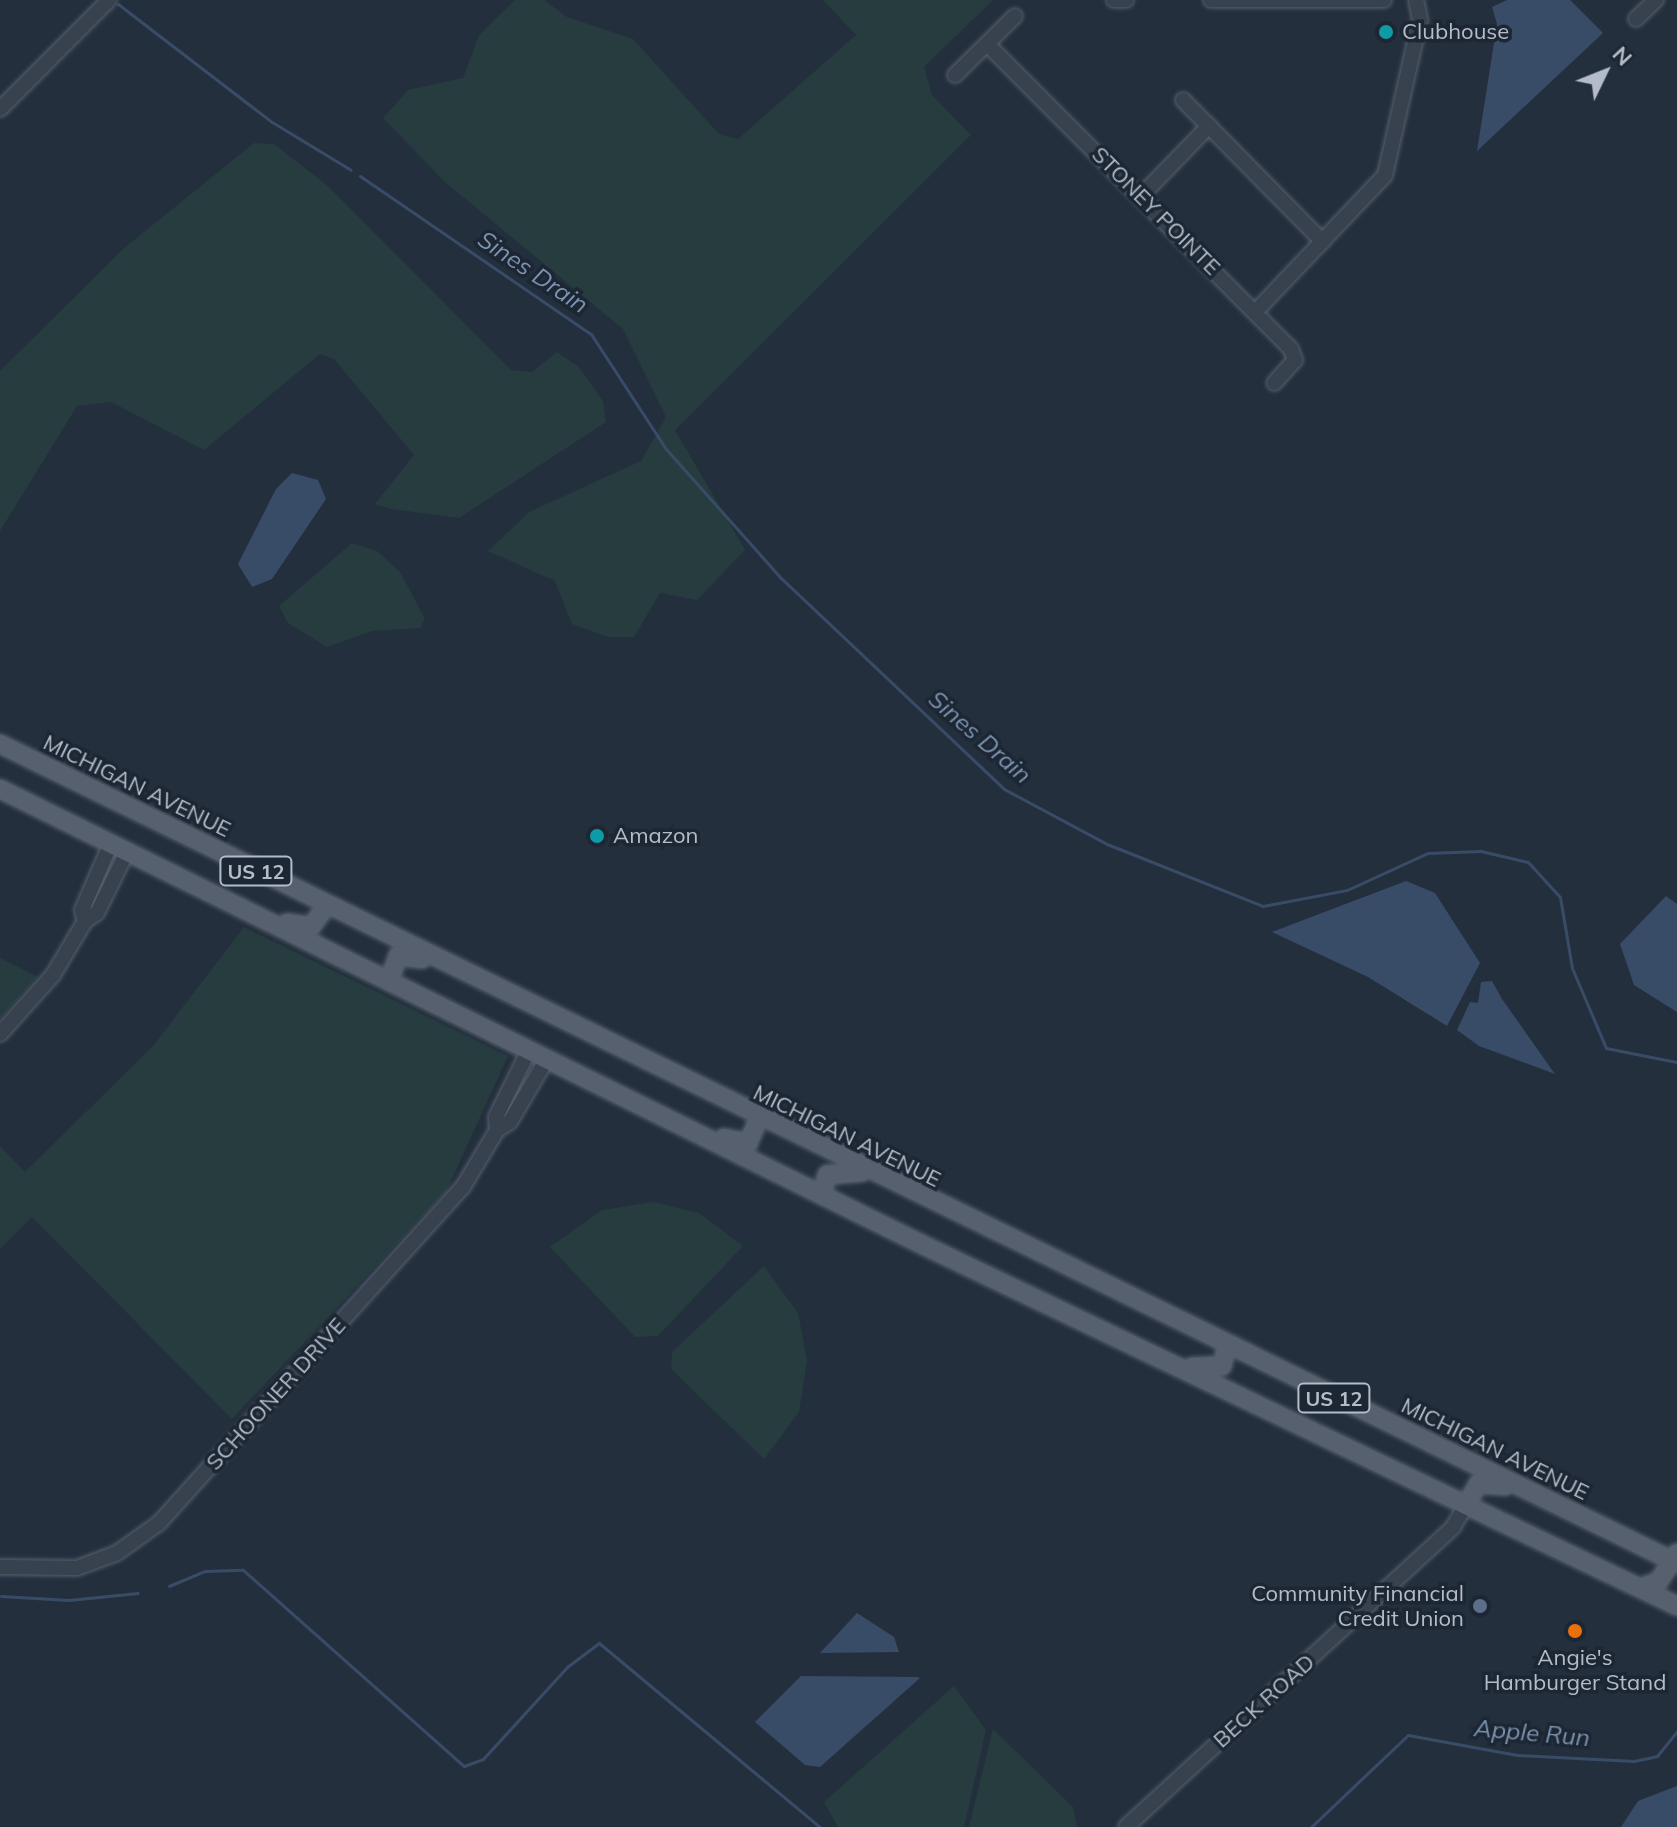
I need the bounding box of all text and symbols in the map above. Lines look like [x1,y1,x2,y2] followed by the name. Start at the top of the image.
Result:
[1402,19,1509,45] place label: Clubhouse
[1377,23,1395,41] marker: Clubhouse
[1565,32,1645,112] north arrow
[1607,40,1638,71] text: N
[1086,141,1226,281] street label: STONEY POINTE
[472,225,594,319] water label: Sines Drain
[923,685,1037,789] water label: Sines Drain
[39,729,235,843] street label: MICHIGAN AVENUE
[613,823,698,849] place label: Amazon
[588,827,606,845] marker: Amazon
[218,855,294,887] road number: US 12
[749,1079,945,1193] street label: MICHIGAN AVENUE
[201,1313,351,1475] street label: SCHOONER DRIVE
[1296,1382,1372,1414] road number: US 12
[1397,1392,1593,1506] street label: MICHIGAN AVENUE
[1251,1580,1464,1632] place label: Community Financial Credit Union
[1471,1597,1489,1615] marker: Community Financial Credit Union
[1566,1622,1584,1640] marker: Angie's Hamburger Stand
[1484,1644,1666,1696] place label: Angie's Hamburger Stand
[1208,1649,1320,1753] street label: BECK ROAD
[1473,1714,1591,1752] water label: Apple Run

